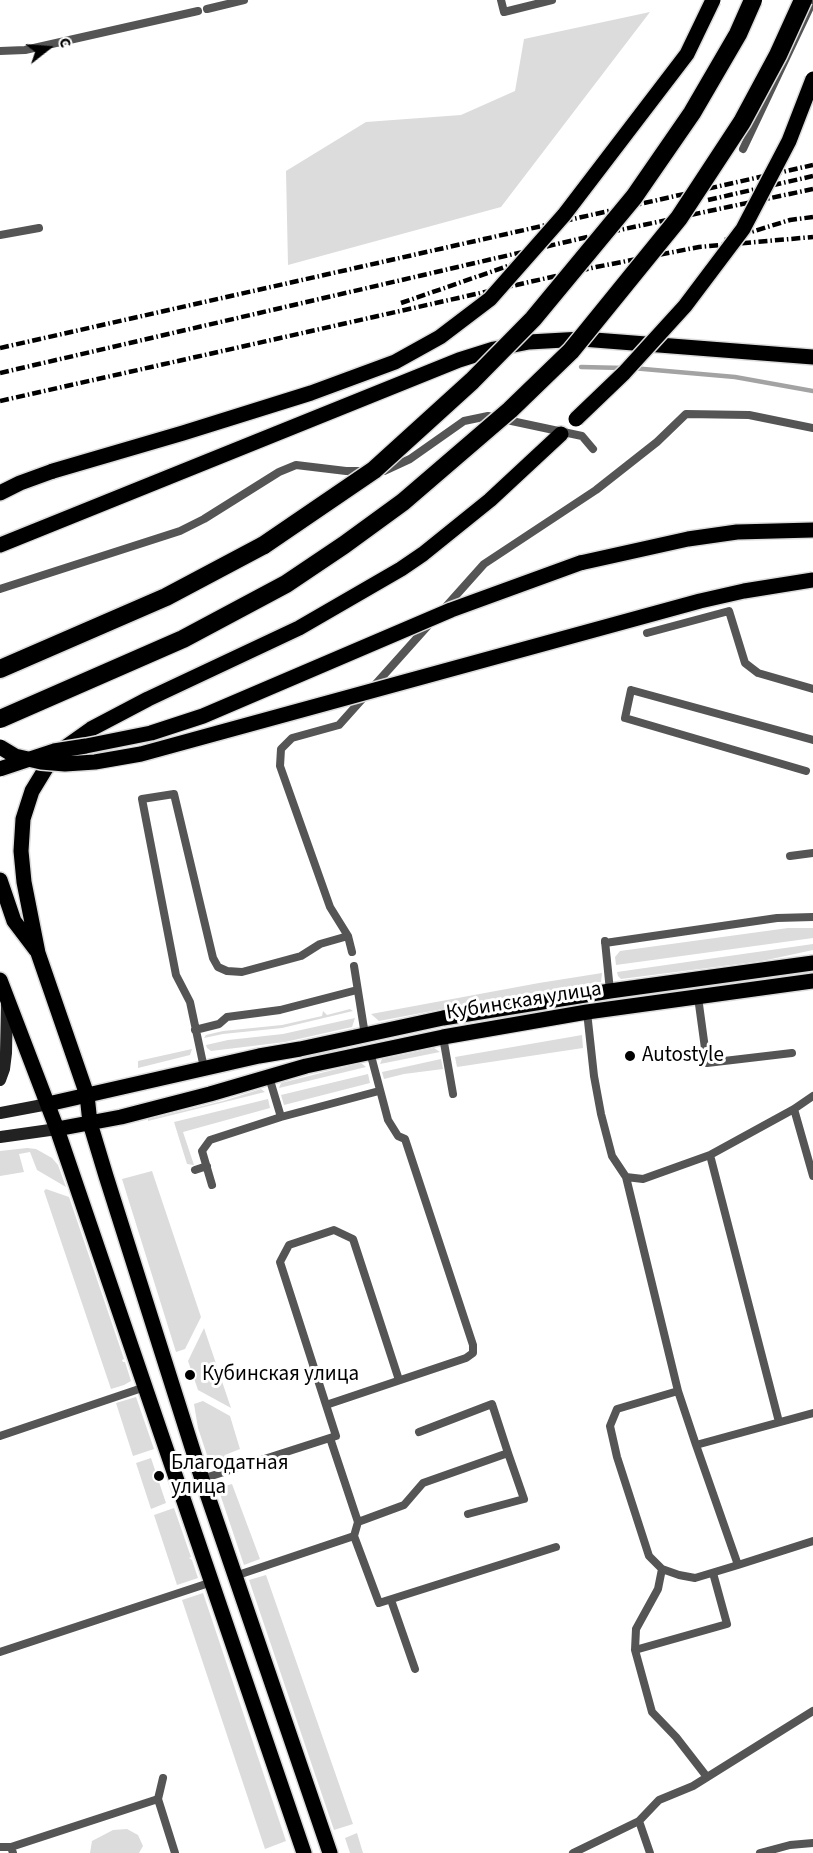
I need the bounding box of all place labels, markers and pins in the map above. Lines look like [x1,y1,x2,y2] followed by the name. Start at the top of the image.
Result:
[642,1043,724,1069] place label: Autostyle
[623,1049,637,1063] marker: Autostyle
[202,1362,359,1388] place label: Кубинская улица
[183,1368,197,1382] marker: Кубинская улица
[171,1451,288,1501] place label: Благодатная улица
[152,1469,166,1483] marker: Благодатная улица

